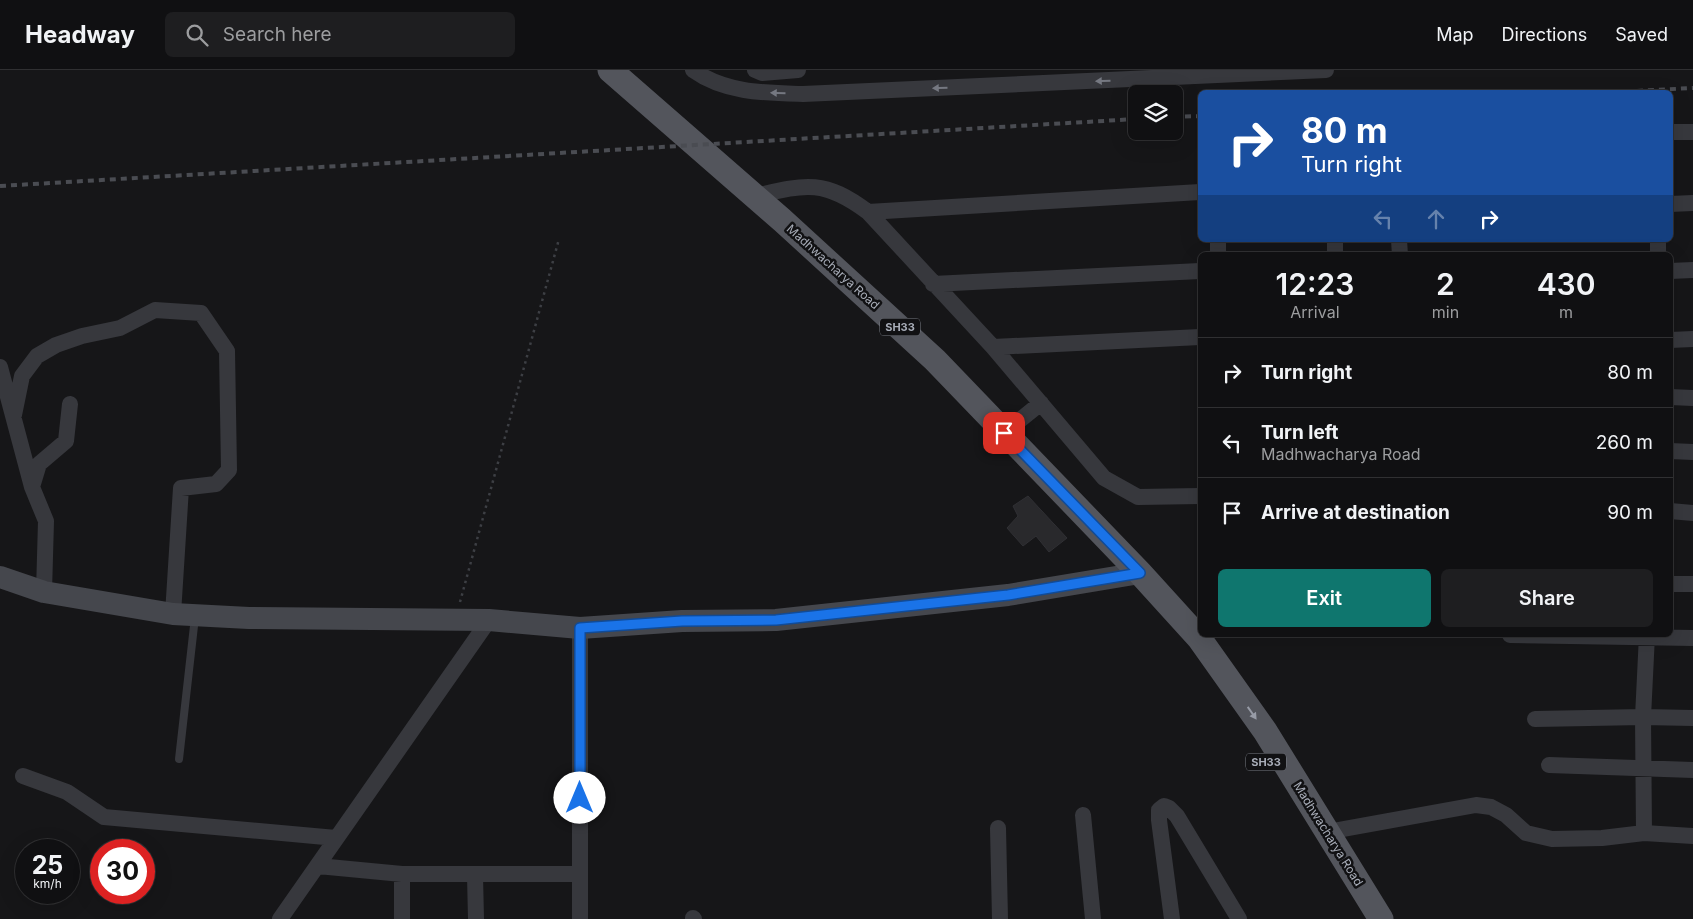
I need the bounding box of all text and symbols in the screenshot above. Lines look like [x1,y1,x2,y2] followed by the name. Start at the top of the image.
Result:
[165,12,515,57] search box
[25,20,135,49] text: Headway
[183,21,211,49] icon: search
[223,23,331,46] text: Search here
[1436,24,1474,45] text: Map
[1502,24,1587,45] text: Directions
[1615,24,1668,45] text: Saved
[1094,77,1110,85] one-way arrow
[932,84,948,92] one-way arrow
[1128,85,1183,140] map controls
[1128,85,1183,140] button: layers
[770,89,786,97] one-way arrow
[1301,109,1388,151] text: 80 m
[1218,110,1283,175] icon: right
[1301,151,1402,177] text: Turn right
[1369,205,1397,233] icon: left
[1422,205,1450,233] icon: ahead
[1475,205,1503,233] icon: right
[784,221,883,312] street label: Madhwacharya Road
[1276,266,1354,302] text: 12:23
[1436,266,1455,302] text: 2
[1537,266,1595,302] text: 430
[1290,302,1340,322] text: Arrival
[1432,302,1459,322] text: min
[1559,302,1573,322] text: m
[880,318,920,336] road number: SH33
[1218,359,1246,387] icon: right
[1261,361,1352,384] text: Turn right
[1607,361,1653,384] text: 80 m
[983,412,1025,454] pin
[990,419,1018,447] icon: arrive
[1261,421,1339,444] text: Turn left
[1218,429,1246,457] icon: left
[1596,431,1653,454] text: 260 m
[1261,444,1421,464] text: Madhwacharya Road
[1218,499,1246,527] icon: arrive
[1261,501,1450,524] text: Arrive at destination
[1607,501,1653,524] text: 90 m
[1218,569,1431,627] button: Exit
[1441,569,1653,627] button: Share
[1247,706,1257,720] one-way arrow
[1246,754,1286,770] road number: SH33
[553,771,605,823] position arrow
[1290,779,1367,888] street label: Madhwacharya Road
[90,839,155,904] speed limit sign: 30
[32,850,63,880] text: 25
[33,876,62,891] text: km/h

